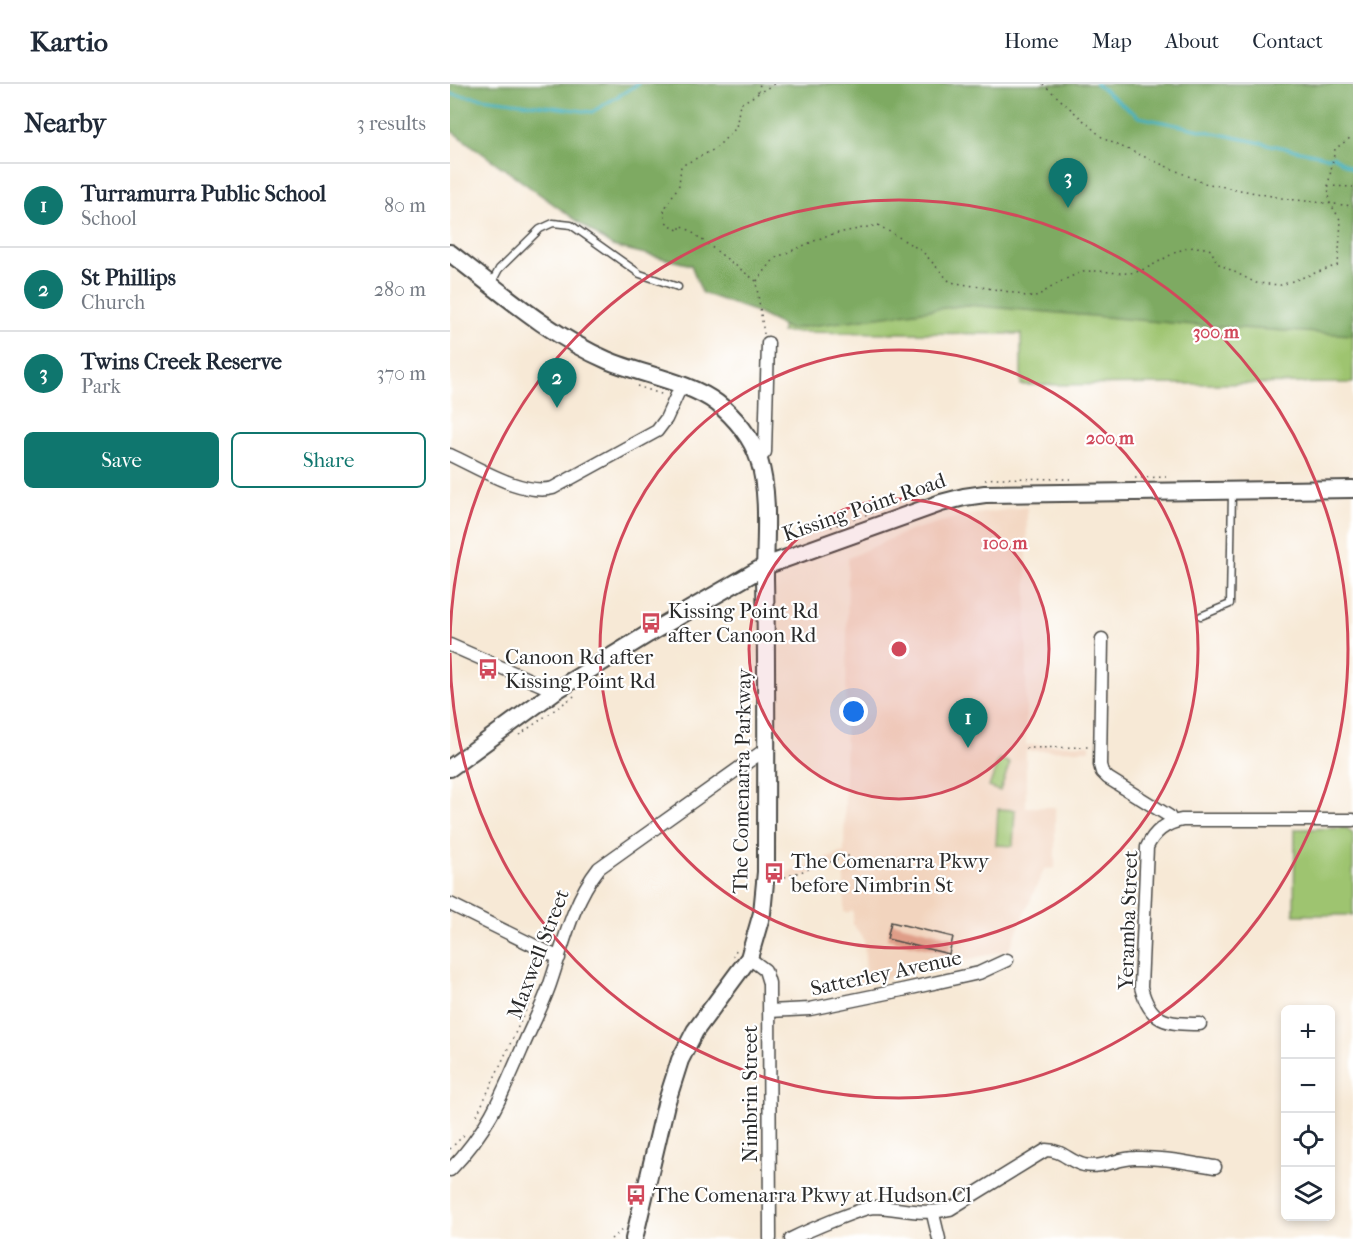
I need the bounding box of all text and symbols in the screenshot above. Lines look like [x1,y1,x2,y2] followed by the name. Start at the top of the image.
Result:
[30,25,108,58] text: Kartio
[1004,29,1059,53] text: Home
[1092,29,1132,53] text: Map
[1165,29,1219,53] text: About
[1252,29,1323,53] text: Contact
[24,108,106,139] text: Nearby
[357,112,426,135] text: 3 results
[1048,158,1088,208] pin: 3
[81,181,326,207] text: Turramurra Public School
[40,194,47,217] text: 1
[384,194,426,217] text: 80 m
[81,207,137,230] text: School
[81,265,176,291] text: St Phillips
[38,278,49,301] text: 2
[374,278,426,301] text: 280 m
[81,291,145,314] text: Church
[1193,322,1240,343] text: 300 m
[81,349,282,375] text: Twins Creek Reserve
[538,358,576,408] pin: 2
[39,362,48,385] text: 3
[376,362,426,385] text: 370 m
[81,375,121,398] text: Park
[1086,428,1135,449] text: 200 m
[24,432,219,488] button: Save
[231,432,426,488] button: Share
[779,468,949,546] street label: Kissing Point Road
[982,533,1029,554] text: 100 m
[668,599,819,647] place label: Kissing Point Rd after Canoon Rd
[639,611,663,635] bus stop icon: Kissing Point Rd after Canoon Rd
[889,639,909,659] centre of rings
[505,645,656,693] place label: Canoon Rd after Kissing Point Rd
[476,657,500,681] bus stop icon: Canoon Rd after Kissing Point Rd
[728,667,756,894] street label: The Comenarra Parkway
[839,697,868,726] your location
[948,698,988,748] pin: 1
[790,849,990,897] place label: The Comenarra Pkwy before Nimbrin St
[1114,849,1142,991] street label: Yeramba Street
[762,861,786,885] bus stop icon: The Comenarra Pkwy before Nimbrin St
[502,885,574,1022] street label: Maxwell Street
[808,945,964,1001] street label: Satterley Avenue
[1281,1005,1335,1221] map controls
[1281,1005,1335,1059] button: +
[738,1025,762,1163] street label: Nimbrin Street
[1281,1059,1335,1113] button: −
[1281,1113,1335,1167] button: locate
[1281,1167,1335,1221] button: layers
[624,1183,648,1207] bus stop icon: The Comenarra Pkwy at Hudson Cl
[653,1183,972,1207] place label: The Comenarra Pkwy at Hudson Cl

